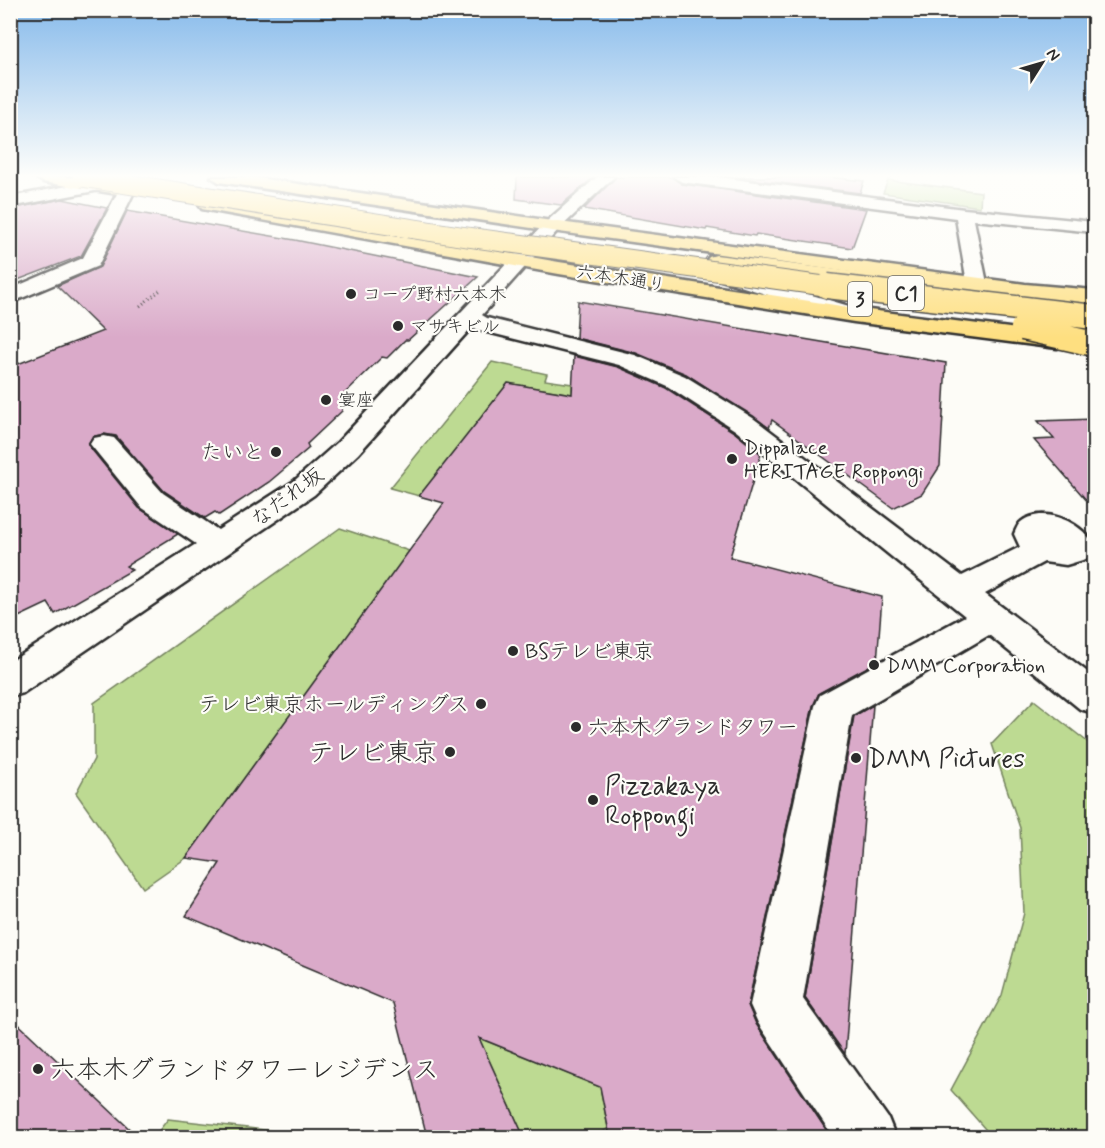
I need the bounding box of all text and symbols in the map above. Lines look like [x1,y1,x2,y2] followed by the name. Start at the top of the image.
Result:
[1012,33,1072,93] north arrow
[1041,44,1064,65] text: N
[575,260,667,298] street label: 六本木通り
[888,276,924,310] road number: C1
[848,282,872,316] road number: 3
[363,283,506,307] place label: コープ野村六本木
[344,287,358,301] marker: コープ野村六本木
[410,315,500,339] place label: マサキビル
[391,319,405,333] marker: マサキビル
[338,389,374,413] place label: 宴座
[319,393,333,407] marker: 宴座
[744,434,923,487] place label: Dippalace HERITAGE Roppongi
[201,439,264,467] place label: たいと
[269,445,283,459] marker: たいと
[725,452,739,466] marker: Dippalace HERITAGE Roppongi
[246,461,330,534] street label: なだれ坂
[525,638,654,666] place label: BSテレビ東京
[506,644,520,658] marker: BSテレビ東京
[886,652,1045,680] place label: DMM Corporation
[867,658,881,672] marker: DMM Corporation
[199,691,469,719] place label: テレビ東京ホールディングス
[474,697,488,711] marker: テレビ東京ホールディングス
[588,714,798,742] place label: 六本木グランドタワー
[569,720,583,734] marker: 六本木グランドタワー
[308,737,438,771] place label: テレビ東京
[868,743,1025,777] place label: DMM Pictures
[443,745,457,759] marker: テレビ東京
[849,751,863,765] marker: DMM Pictures
[605,770,721,837] place label: Pizzakaya Roppongi
[586,793,600,807] marker: Pizzakaya Roppongi
[50,1054,439,1088] place label: 六本木グランドタワーレジデンス
[31,1062,45,1076] marker: 六本木グランドタワーレジデンス

